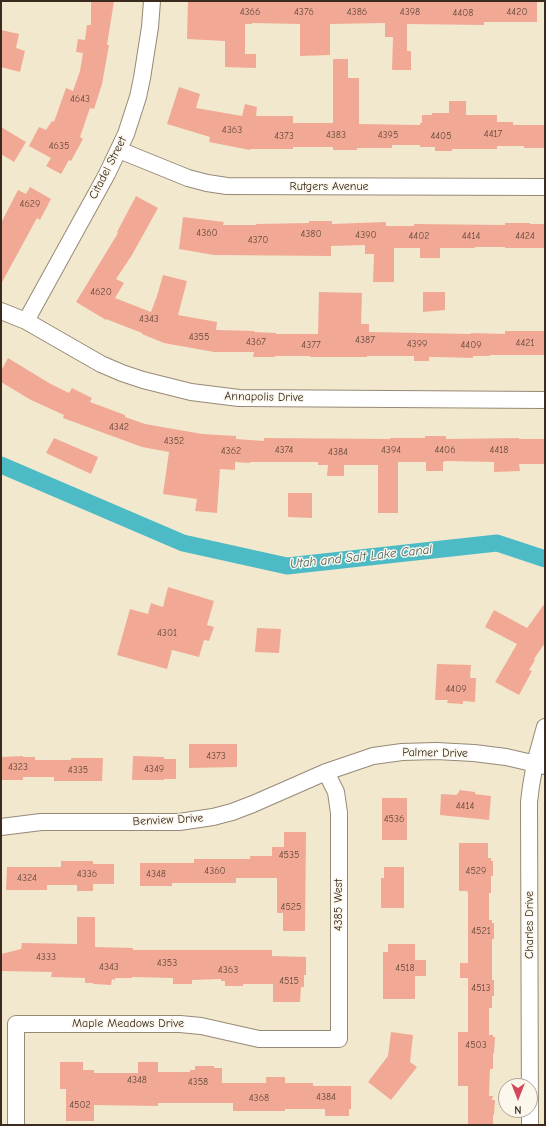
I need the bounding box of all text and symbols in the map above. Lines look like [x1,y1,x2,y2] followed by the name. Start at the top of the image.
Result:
[240,6,260,18] house number: 4366
[294,6,314,18] house number: 4376
[347,6,367,18] house number: 4386
[400,6,420,18] house number: 4398
[507,6,527,18] house number: 4420
[453,7,473,19] house number: 4408
[70,93,90,105] house number: 4643
[222,124,242,136] house number: 4363
[484,128,502,140] house number: 4417
[326,129,346,141] house number: 4383
[378,129,398,141] house number: 4395
[274,130,294,142] house number: 4373
[430,130,452,142] house number: 4405
[86,134,130,202] street label: Citadel Street
[49,140,69,152] house number: 4635
[289,180,369,194] street label: Rutgers Avenue
[20,198,40,210] house number: 4629
[196,227,218,239] house number: 4360
[300,228,322,240] house number: 4380
[355,229,377,241] house number: 4390
[409,230,429,242] house number: 4402
[462,230,480,242] house number: 4414
[515,230,535,242] house number: 4424
[248,234,268,246] house number: 4370
[90,286,112,298] house number: 4620
[139,313,159,325] house number: 4343
[189,331,209,343] house number: 4355
[355,334,375,346] house number: 4387
[246,336,266,348] house number: 4367
[516,337,534,349] house number: 4421
[407,338,427,350] house number: 4399
[301,339,321,351] house number: 4377
[460,339,482,351] house number: 4409
[224,389,304,405] street label: Annapolis Drive
[109,421,129,433] house number: 4342
[164,435,184,447] house number: 4352
[275,444,293,456] house number: 4374
[381,444,401,456] house number: 4394
[434,444,456,456] house number: 4406
[490,444,508,456] house number: 4418
[221,445,241,457] house number: 4362
[328,446,348,458] house number: 4384
[289,542,433,572] water label: Utah and Salt Lake Canal
[157,627,177,639] house number: 4301
[445,683,467,695] house number: 4409
[402,745,468,761] street label: Palmer Drive
[206,750,226,762] house number: 4373
[8,761,28,773] house number: 4323
[144,763,164,775] house number: 4349
[68,764,88,776] house number: 4335
[456,800,474,812] house number: 4414
[132,811,204,829] street label: Benview Drive
[384,813,404,825] house number: 4536
[279,849,299,861] house number: 4535
[204,865,226,877] house number: 4360
[466,865,486,877] house number: 4529
[77,868,97,880] house number: 4336
[146,868,166,880] house number: 4348
[17,872,37,884] house number: 4324
[332,879,346,931] street label: 4385 West
[523,891,537,959] street label: Charles Drive
[281,901,301,913] house number: 4525
[471,925,491,937] house number: 4521
[36,951,56,963] house number: 4333
[157,957,177,969] house number: 4353
[99,961,119,973] house number: 4343
[395,962,415,974] house number: 4518
[218,964,238,976] house number: 4363
[279,975,299,987] house number: 4515
[471,982,491,994] house number: 4513
[72,1017,184,1031] street label: Maple Meadows Drive
[465,1039,487,1051] house number: 4503
[127,1074,147,1086] house number: 4348
[188,1076,208,1088] house number: 4358
[498,1078,538,1118] north arrow
[316,1091,336,1103] house number: 4384
[249,1092,269,1104] house number: 4368
[69,1099,91,1111] house number: 4502
[514,1103,522,1116] text: N

